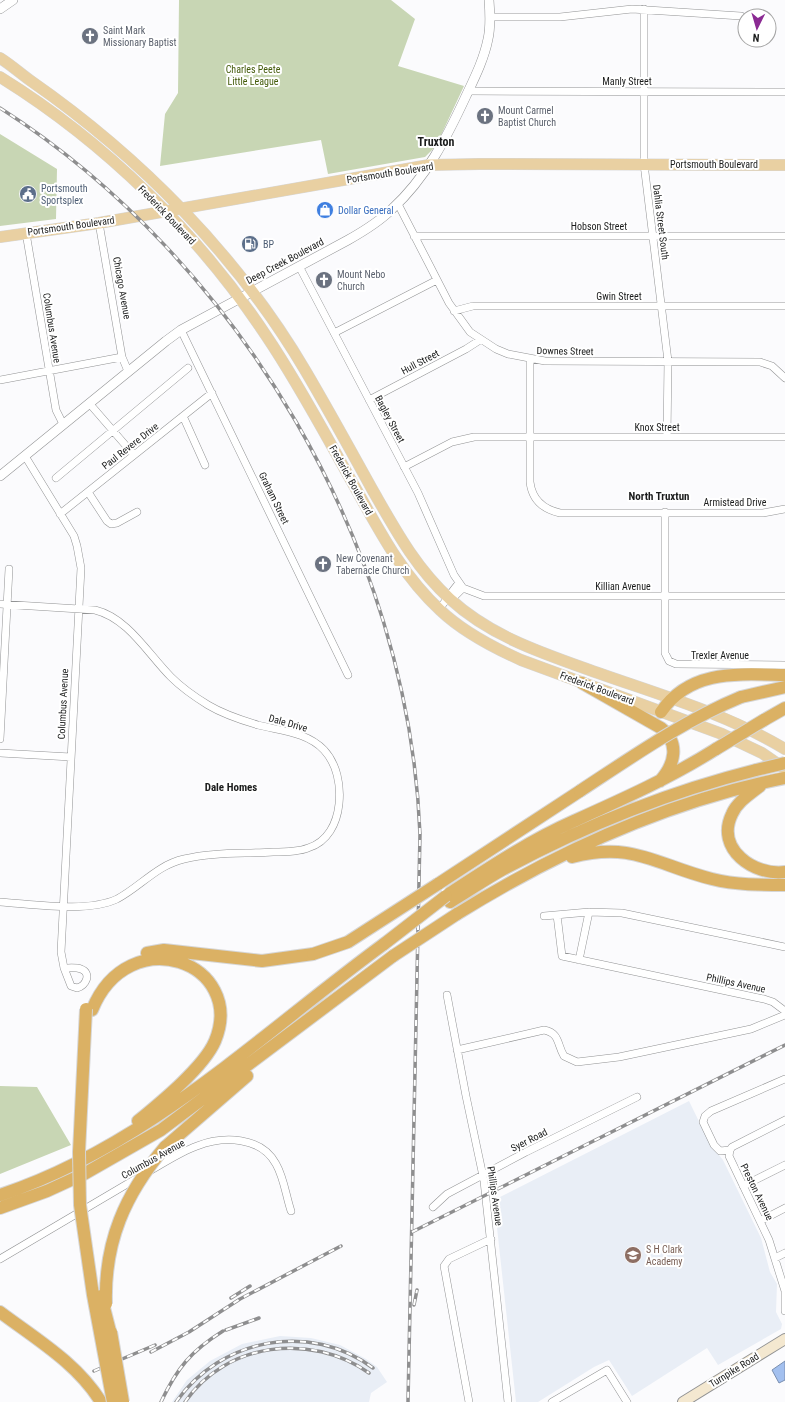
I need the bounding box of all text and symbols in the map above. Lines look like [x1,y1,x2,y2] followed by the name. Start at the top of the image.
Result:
[737,8,777,48] north arrow
[103,25,177,48] place label: Saint Mark Missionary Baptist
[80,26,100,46] church icon: Saint Mark Missionary Baptist
[752,31,760,44] text: N
[226,64,281,87] park label: Charles Peete Little League
[602,76,652,87] street label: Manly Street
[498,105,556,128] place label: Mount Carmel Baptist Church
[475,106,495,126] church icon: Mount Carmel Baptist Church
[418,135,454,149] district label: Truxton
[670,159,758,170] street label: Portsmouth Boulevard
[346,161,434,185] street label: Portsmouth Boulevard
[41,183,88,206] place label: Portsmouth Sportsplex
[136,183,198,247] street label: Frederick Boulevard
[18,184,38,204] public building icon: Portsmouth Sportsplex
[651,184,671,260] street label: Dahlia Street South
[315,200,335,220] shop icon: Dollar General
[338,205,394,216] place label: Dollar General
[27,214,115,238] street label: Portsmouth Boulevard
[571,221,627,232] street label: Hobson Street
[240,234,260,254] fuel station icon: BP
[244,236,326,286] street label: Deep Creek Boulevard
[263,239,274,250] place label: BP
[111,256,133,320] street label: Chicago Avenue
[337,269,385,292] place label: Mount Nebo Church
[314,270,334,290] church icon: Mount Nebo Church
[596,291,642,302] street label: Gwin Street
[41,292,63,364] street label: Columbus Avenue
[536,345,594,357] street label: Downes Street
[399,347,441,377] street label: Hull Street
[373,393,407,445] street label: Bagley Street
[100,420,161,471] street label: Paul Revere Drive
[634,422,680,433] street label: Knox Street
[327,443,375,517] street label: Frederick Boulevard
[257,470,291,526] street label: Graham Street
[629,490,689,503] district label: North Truxtun
[704,497,767,508] street label: Armistead Drive
[336,553,410,576] place label: New Covenant Tabernacle Church
[313,554,333,574] church icon: New Covenant Tabernacle Church
[595,581,651,592] street label: Killian Avenue
[691,650,749,661] street label: Trexler Avenue
[56,668,70,740] street label: Columbus Avenue
[559,670,636,706] street label: Frederick Boulevard
[267,712,309,734] street label: Dale Drive
[205,781,257,794] district label: Dale Homes
[705,971,767,995] street label: Phillips Avenue
[509,1126,549,1154] street label: Syer Road
[119,1137,187,1181] street label: Columbus Avenue
[739,1162,776,1222] street label: Preston Avenue
[485,1165,505,1227] street label: Phillips Avenue
[646,1244,683,1267] place label: S H Clark Academy
[623,1245,643,1265] school or university icon: S H Clark Academy
[707,1350,761,1390] street label: Turnpike Road

